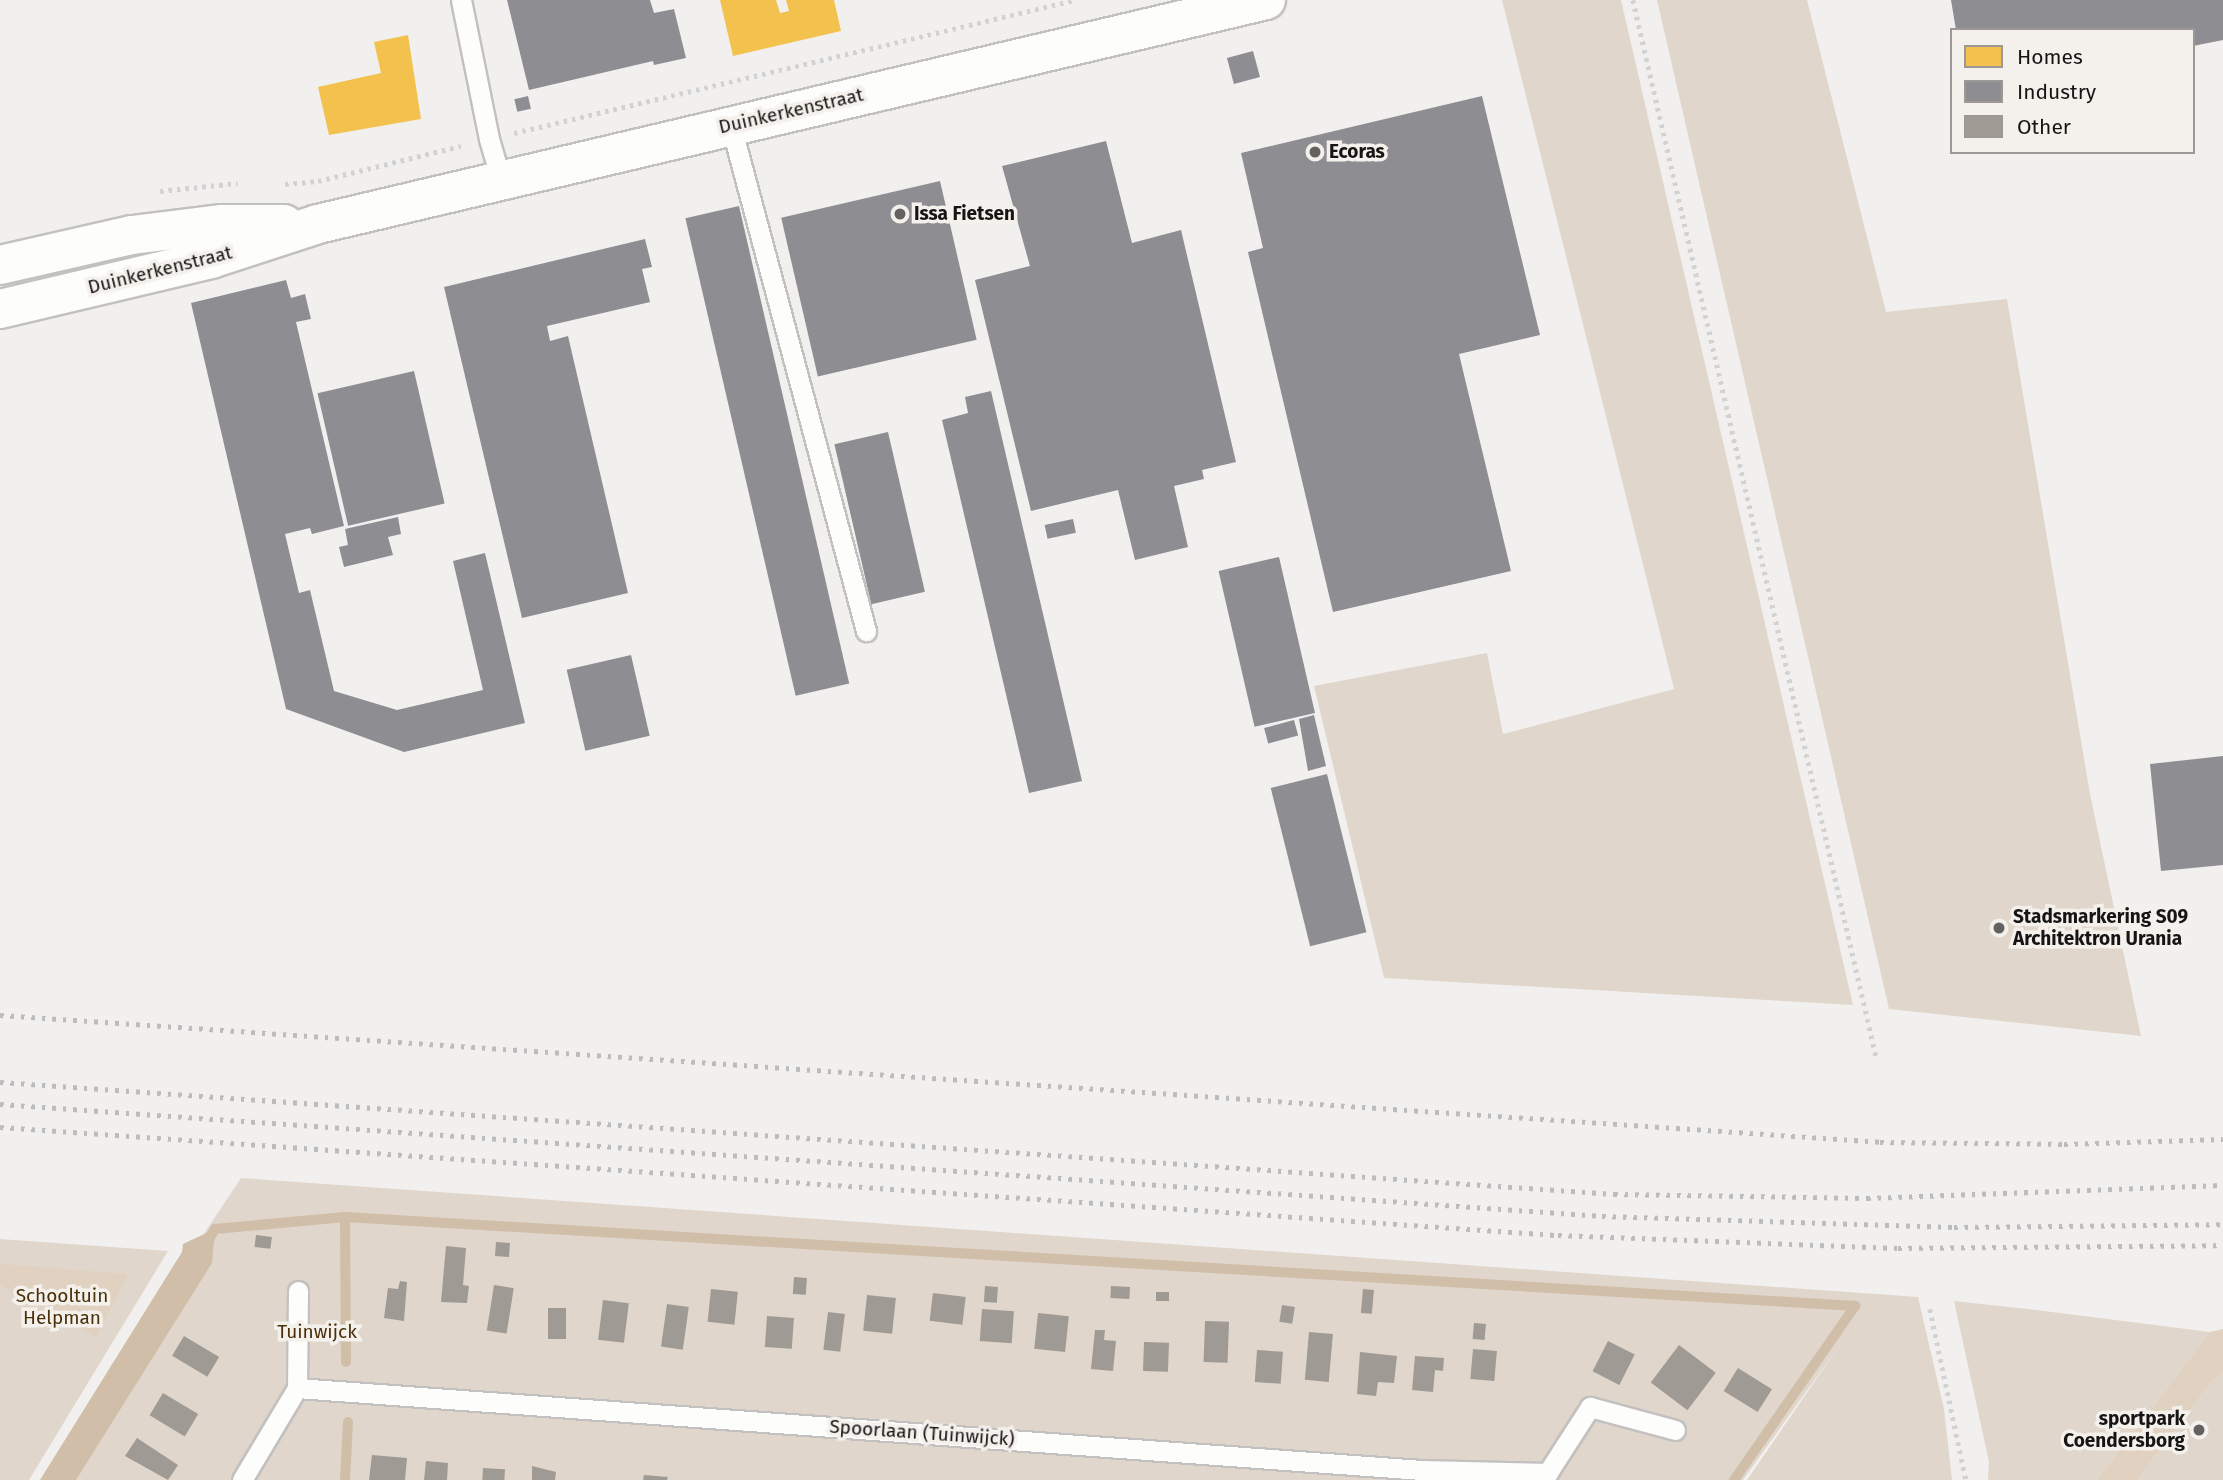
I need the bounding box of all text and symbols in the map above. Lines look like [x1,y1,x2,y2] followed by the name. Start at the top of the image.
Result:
[1950,28,2195,154] legend
[2017,44,2083,70] text: Homes
[2017,79,2096,105] text: Industry
[716,83,866,139] street label: Duinkerkenstraat
[2017,114,2071,140] text: Other
[1329,141,1385,163] place label: Ecoras
[1307,144,1323,160] marker: Ecoras
[914,203,1015,225] place label: Issa Fietsen
[892,206,908,222] marker: Issa Fietsen
[85,241,235,299] street label: Duinkerkenstraat
[2013,906,2188,950] place label: Stadsmarkering S09 Architektron Urania
[1991,920,2007,936] marker: Stadsmarkering S09 Architektron Urania
[16,1285,108,1329] park label: Schooltuin Helpman
[277,1321,357,1343] park label: Tuinwijck
[2063,1408,2185,1452] place label: sportpark Coendersborg
[829,1415,1015,1451] street label: Spoorlaan (Tuinwijck)
[2191,1422,2207,1438] marker: sportpark Coendersborg

